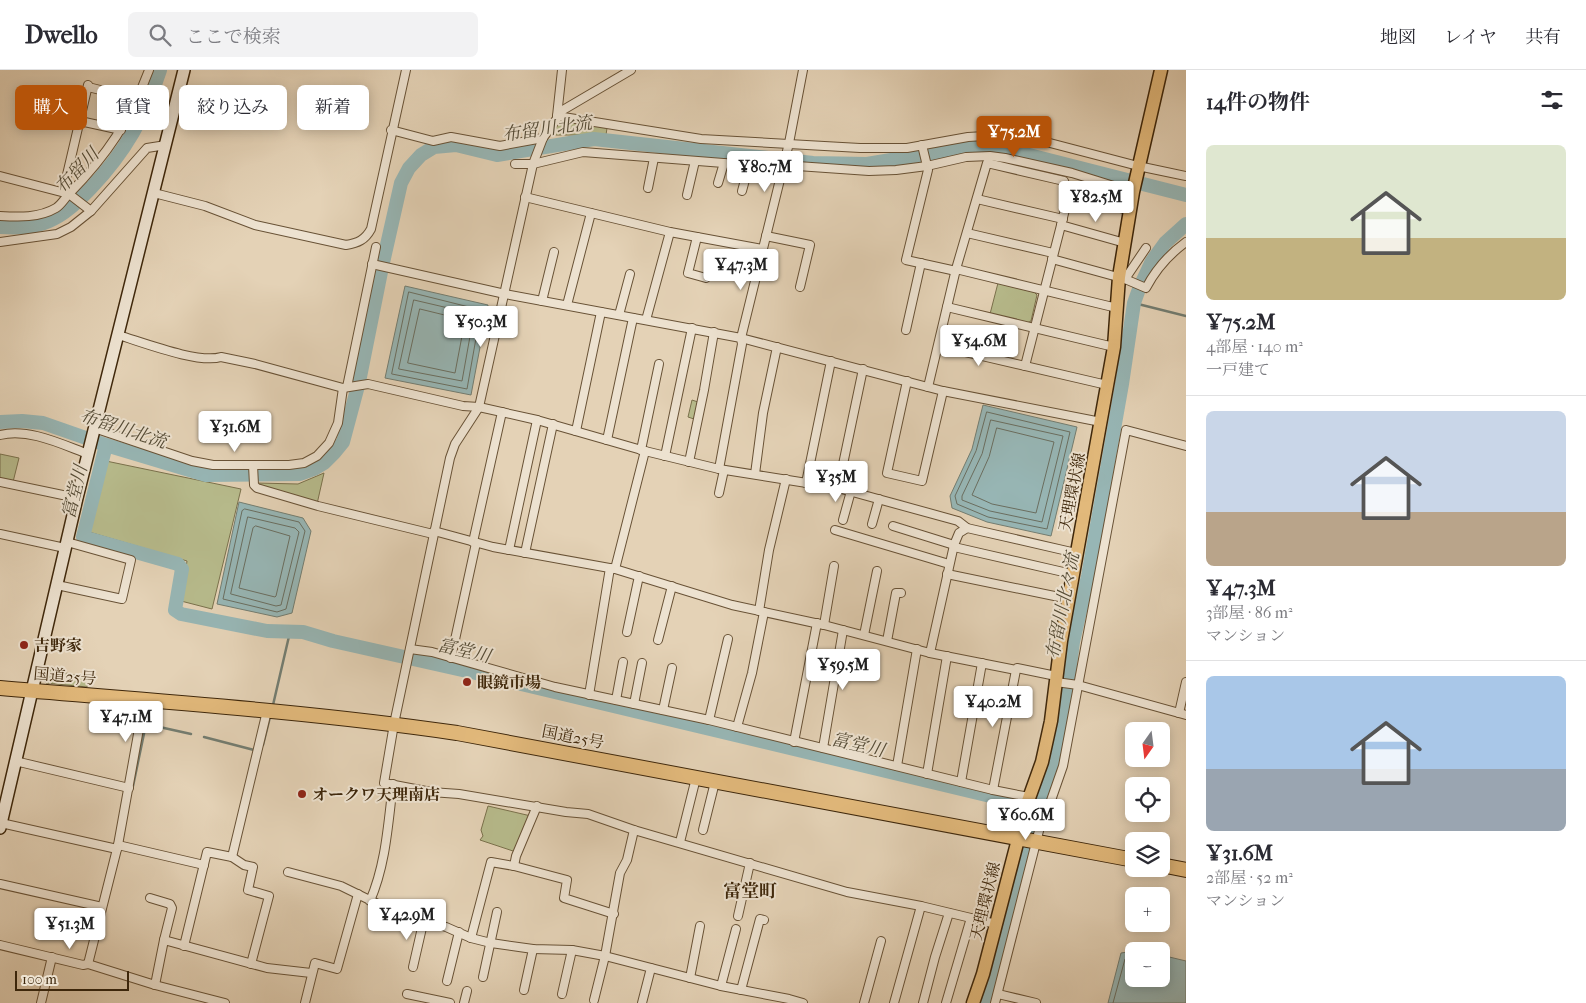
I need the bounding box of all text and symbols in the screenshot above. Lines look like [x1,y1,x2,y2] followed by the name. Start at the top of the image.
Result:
[128,12,478,57] search box
[25,21,98,49] text: Dwello
[146,21,174,49] icon: search
[186,26,281,48] text: ここで検索
[1380,27,1416,48] text: 地図
[1444,27,1497,48] text: レイヤ
[1525,27,1561,48] text: 共有
[15,85,87,130] chip: 購入
[97,85,169,130] chip: 賃貸
[179,85,287,130] chip: 絞り込み
[297,85,369,130] chip: 新着
[1538,86,1566,114] icon: filters
[1206,90,1310,114] text: 14件の物件
[501,112,596,146] water label: 布留川北流
[973,116,1055,158] pin: ¥75.2M
[987,122,1041,141] text: ¥75.2M
[51,143,105,198] water label: 布留川
[724,150,806,193] pin: ¥80.7M
[738,157,792,176] text: ¥80.7M
[1341,178,1431,268] icon: home
[1055,180,1137,223] pin: ¥82.5M
[1070,187,1122,206] text: ¥82.5M
[700,248,782,291] pin: ¥47.3M
[714,255,768,274] text: ¥47.3M
[440,306,522,348] pin: ¥50.3M
[1206,310,1276,334] text: ¥75.2M
[455,312,507,331] text: ¥50.3M
[938,324,1020,367] pin: ¥54.6M
[951,331,1007,350] text: ¥54.6M
[1206,337,1303,356] text: 4部屋 · 140 m²
[1206,360,1270,379] text: 一戸建て
[77,405,172,454] water label: 布留川北流
[194,410,276,453] pin: ¥31.6M
[209,417,261,436] text: ¥31.6M
[1341,443,1431,533] icon: home
[1055,451,1089,533] street label: 天理環状線
[806,460,866,503] pin: ¥35M
[58,461,92,521] water label: 富堂川
[816,467,856,486] text: ¥35M
[1042,548,1084,661] water label: 布留川北々流
[1206,576,1276,600] text: ¥47.3M
[1206,603,1293,622] text: 3部屋 · 86 m²
[1206,626,1285,645] text: マンション
[435,635,495,668] water label: 富堂川
[34,636,82,655] place label: 吉野家
[18,639,30,651] marker: 吉野家
[802,648,884,691] pin: ¥59.5M
[817,655,869,674] text: ¥59.5M
[33,664,97,688] street label: 国道25号
[477,673,541,692] place label: 眼鏡市場
[461,676,473,688] marker: 眼鏡市場
[952,686,1034,728] pin: ¥40.2M
[965,692,1021,711] text: ¥40.2M
[85,700,167,743] pin: ¥47.1M
[100,707,152,726] text: ¥47.1M
[1341,708,1431,798] icon: home
[540,722,606,752] street label: 国道25号
[1125,722,1170,768] north arrow
[1125,722,1170,987] map controls
[829,729,889,762] water label: 富堂川
[1125,777,1170,822] button: locate
[312,785,440,804] place label: オークワ天理南店
[296,788,308,800] marker: オークワ天理南店
[985,798,1067,841] pin: ¥60.6M
[998,805,1054,824] text: ¥60.6M
[1125,832,1170,877] button: layers
[1206,841,1273,865] text: ¥31.6M
[966,860,1004,942] street label: 天理環状線
[1206,868,1293,887] text: 2部屋 · 52 m²
[723,881,777,902] district label: 富堂町
[1125,887,1170,932] button: +
[1206,891,1285,910] text: マンション
[366,898,448,941] pin: ¥42.9M
[379,905,435,924] text: ¥42.9M
[29,908,111,950] pin: ¥51.3M
[45,914,95,933] text: ¥51.3M
[1125,942,1170,987] button: −
[15,968,129,991] scale bar
[22,971,57,988] text: 100 m

